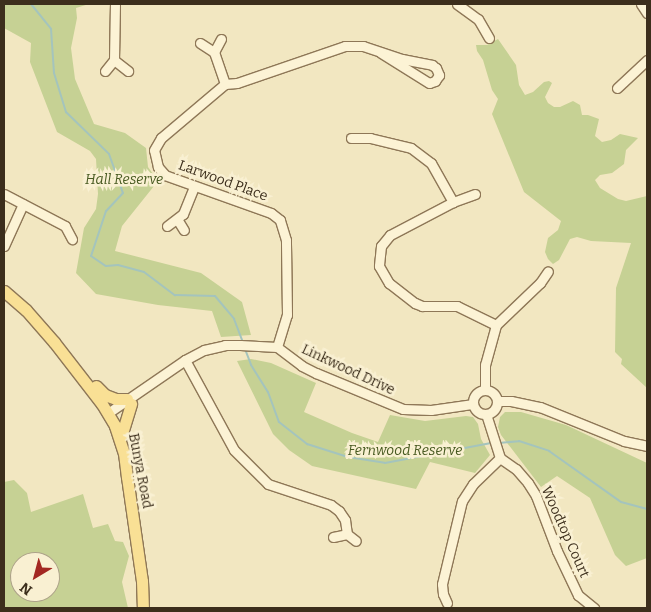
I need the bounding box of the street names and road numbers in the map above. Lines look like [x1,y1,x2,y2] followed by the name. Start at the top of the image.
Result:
[176,157,270,205] street label: Larwood Place
[299,341,397,399] street label: Linkwood Drive
[124,432,156,510] street label: Bunya Road
[537,484,593,580] street label: Woodtop Court

